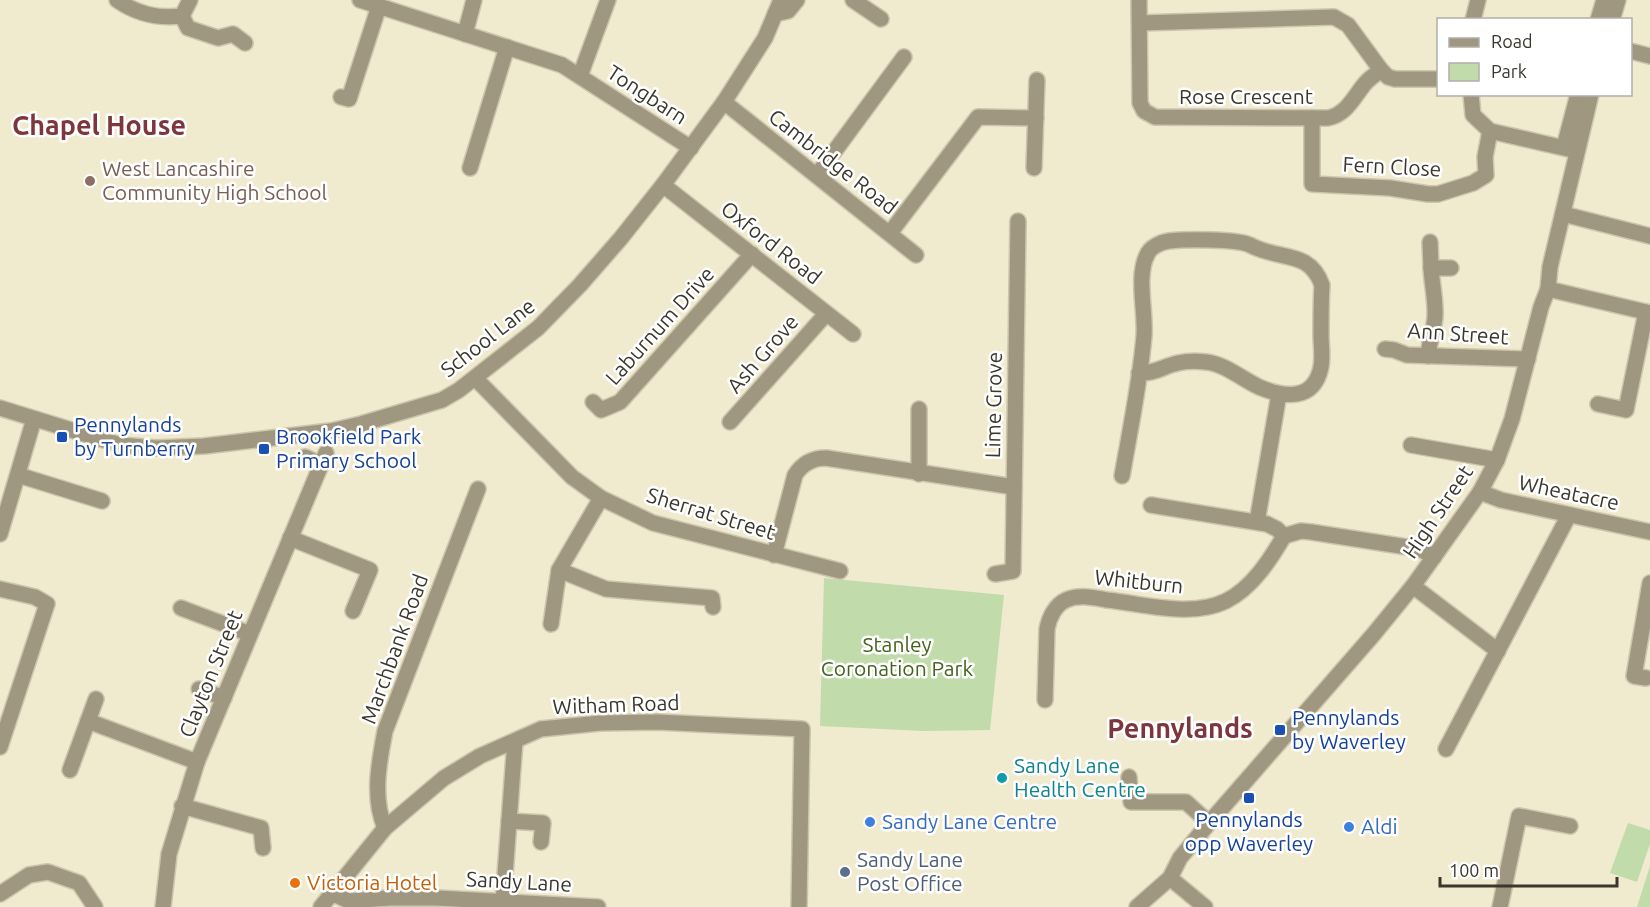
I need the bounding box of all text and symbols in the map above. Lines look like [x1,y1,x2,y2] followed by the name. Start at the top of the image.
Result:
[1437,18,1632,96] legend
[1491,31,1533,51] text: Road
[603,60,692,129] street label: Tongbarn
[1491,61,1527,81] text: Park
[1179,84,1313,108] street label: Rose Crescent
[765,104,903,219] street label: Cambridge Road
[12,110,186,140] district label: Chapel House
[1342,151,1442,181] street label: Fern Close
[102,156,327,204] place label: West Lancashire Community High School
[83,174,97,188] marker: West Lancashire Community High School
[717,196,827,289] street label: Oxford Road
[600,261,718,389] street label: Laburnum Drive
[436,293,539,381] street label: School Lane
[722,309,803,397] street label: Ash Grove
[1407,318,1509,348] street label: Ann Street
[980,352,1006,458] street label: Lime Grove
[74,412,195,460] place label: Pennylands by Turnberry
[276,424,422,472] place label: Brookfield Park Primary School
[55,430,69,444] marker: Pennylands by Turnberry
[257,442,271,456] marker: Brookfield Park Primary School
[1397,460,1477,563] street label: High Street
[1517,470,1622,514] street label: Wheatacre
[644,482,778,544] street label: Sherrat Street
[1094,564,1185,598] street label: Whitburn
[356,570,432,727] street label: Marchbank Road
[174,606,247,741] street label: Clayton Street
[821,632,974,680] park label: Stanley Coronation Park
[552,690,680,718] street label: Witham Road
[1292,705,1406,753] place label: Pennylands by Waverley
[1107,713,1253,743] district label: Pennylands
[1273,723,1287,737] marker: Pennylands by Waverley
[1014,753,1146,801] place label: Sandy Lane Health Centre
[995,771,1009,785] marker: Sandy Lane Health Centre
[1242,791,1256,805] marker: Pennylands opp Waverley
[1185,807,1313,855] place label: Pennylands opp Waverley
[882,809,1057,833] place label: Sandy Lane Centre
[1361,814,1398,838] place label: Aldi
[863,815,877,829] marker: Sandy Lane Centre
[1342,820,1356,834] marker: Aldi
[857,847,963,895] place label: Sandy Lane Post Office
[1440,850,1617,888] scale bar
[1449,860,1499,880] text: 100 m
[838,865,852,879] marker: Sandy Lane Post Office
[465,866,573,896] street label: Sandy Lane
[307,870,437,894] place label: Victoria Hotel
[288,876,302,890] marker: Victoria Hotel

